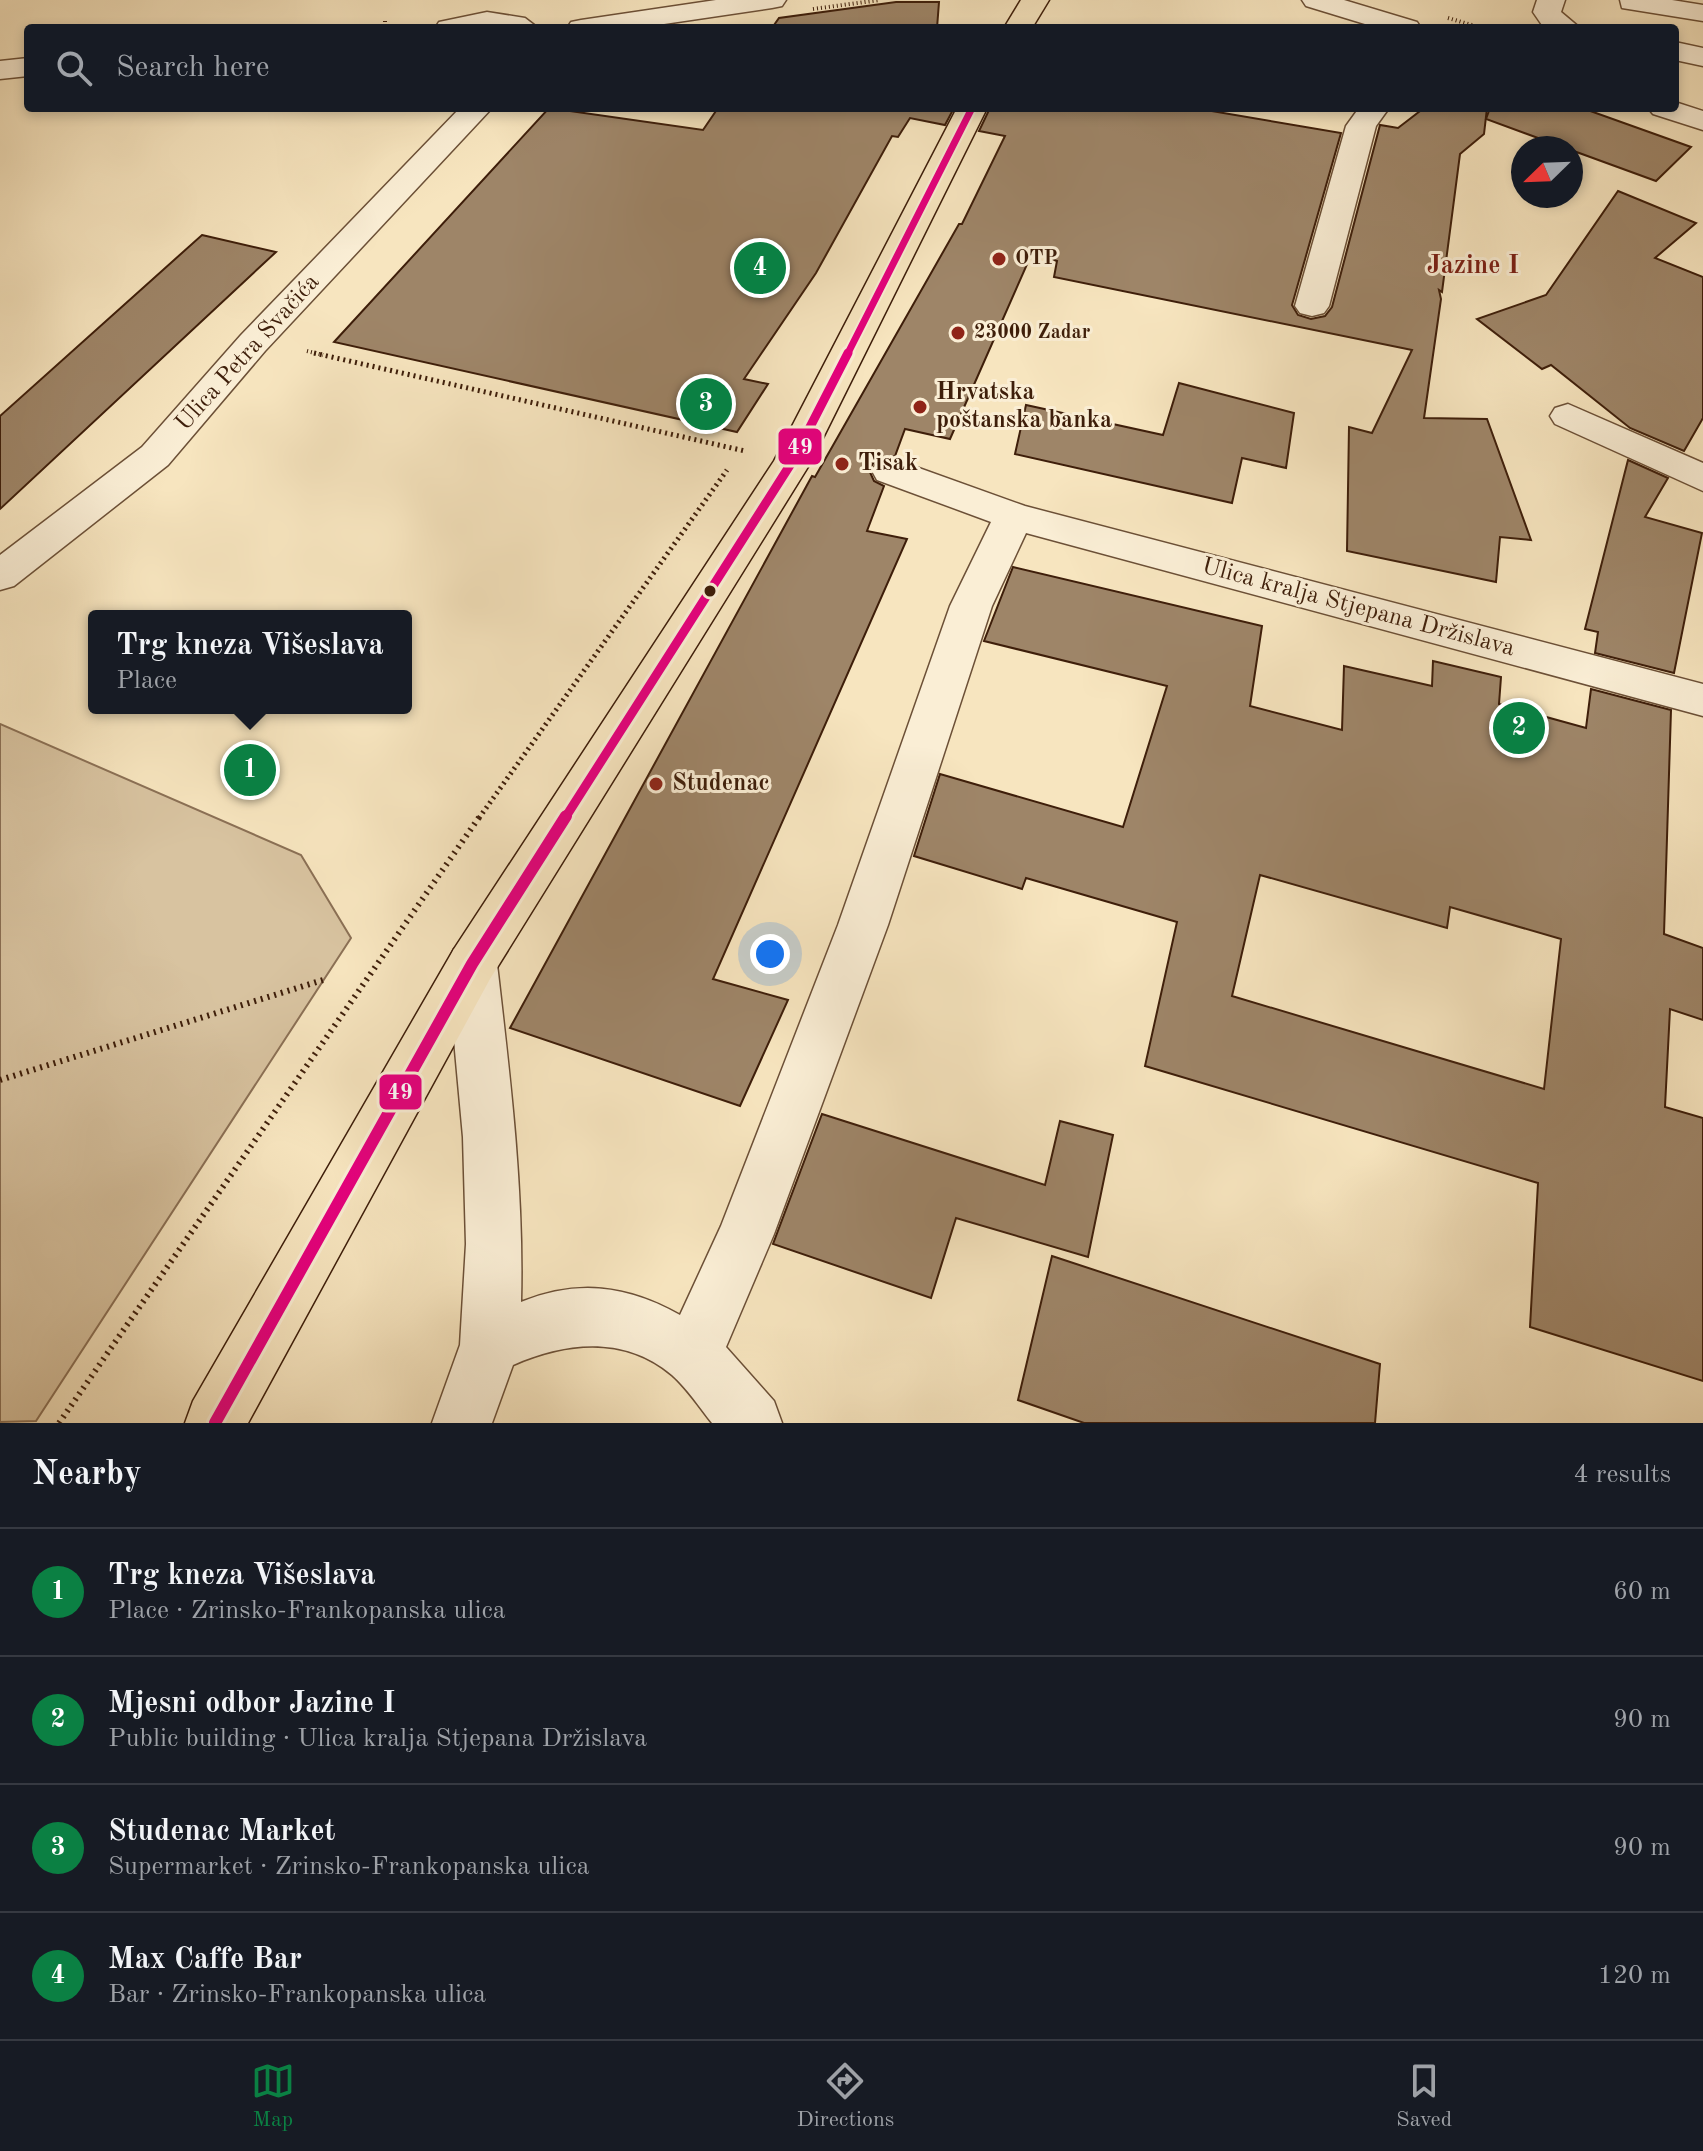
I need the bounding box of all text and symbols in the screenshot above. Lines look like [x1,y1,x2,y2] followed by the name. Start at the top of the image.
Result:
[24,24,1679,112] search box
[52,46,96,90] icon: search
[116,53,270,83] text: Search here
[1511,136,1583,208] north arrow
[734,238,786,298] pin: 4
[1015,249,1058,269] place label: OTP
[990,250,1008,268] marker: OTP
[1427,253,1519,279] district label: Jazine I
[172,270,324,436] street label: Ulica Petra Svačića
[974,323,1091,343] place label: 23000 Zadar
[949,324,967,342] marker: 23000 Zadar
[680,374,732,434] pin: 3
[936,381,1112,433] place label: Hrvatska poštanska banka
[911,398,929,416] marker: Hrvatska poštanska banka
[777,427,823,466] line badge: 49
[787,437,813,459] text: 49
[858,452,918,476] place label: Tisak
[833,455,851,473] marker: Tisak
[1199,555,1517,661] street label: Ulica kralja Stjepana Držislava
[702,583,718,599] unlabelled marker
[88,610,412,714] popup
[116,631,384,661] text: Trg kneza Višeslava
[116,668,177,694] text: Place
[1493,698,1545,758] pin: 2
[224,740,276,800] pin: 1
[672,772,770,796] place label: Studenac
[647,775,665,793] marker: Studenac
[750,934,790,974] your location
[378,1073,423,1111] line badge: 49
[387,1082,413,1104] text: 49
[32,1458,142,1492] text: Nearby
[1573,1462,1671,1488] text: 4 results
[108,1561,376,1591] text: Trg kneza Višeslava
[50,1579,66,1605] text: 1
[1613,1579,1671,1605] text: 60 m
[108,1598,506,1624] text: Place · Zrinsko-Frankopanska ulica
[108,1689,396,1719] text: Mjesni odbor Jazine I
[50,1707,66,1733] text: 2
[1613,1707,1671,1733] text: 90 m
[108,1726,647,1752] text: Public building · Ulica kralja Stjepana Držislava
[108,1817,336,1847] text: Studenac Market
[50,1835,66,1861] text: 3
[1613,1835,1671,1861] text: 90 m
[108,1854,590,1880] text: Supermarket · Zrinsko-Frankopanska ulica
[108,1945,302,1975] text: Max Caffe Bar
[50,1963,66,1989] text: 4
[1598,1963,1671,1989] text: 120 m
[108,1982,486,2008] text: Bar · Zrinsko-Frankopanska ulica
[251,2059,295,2134] tab: Map
[797,2059,894,2134] tab: Directions
[1396,2059,1452,2134] tab: Saved

